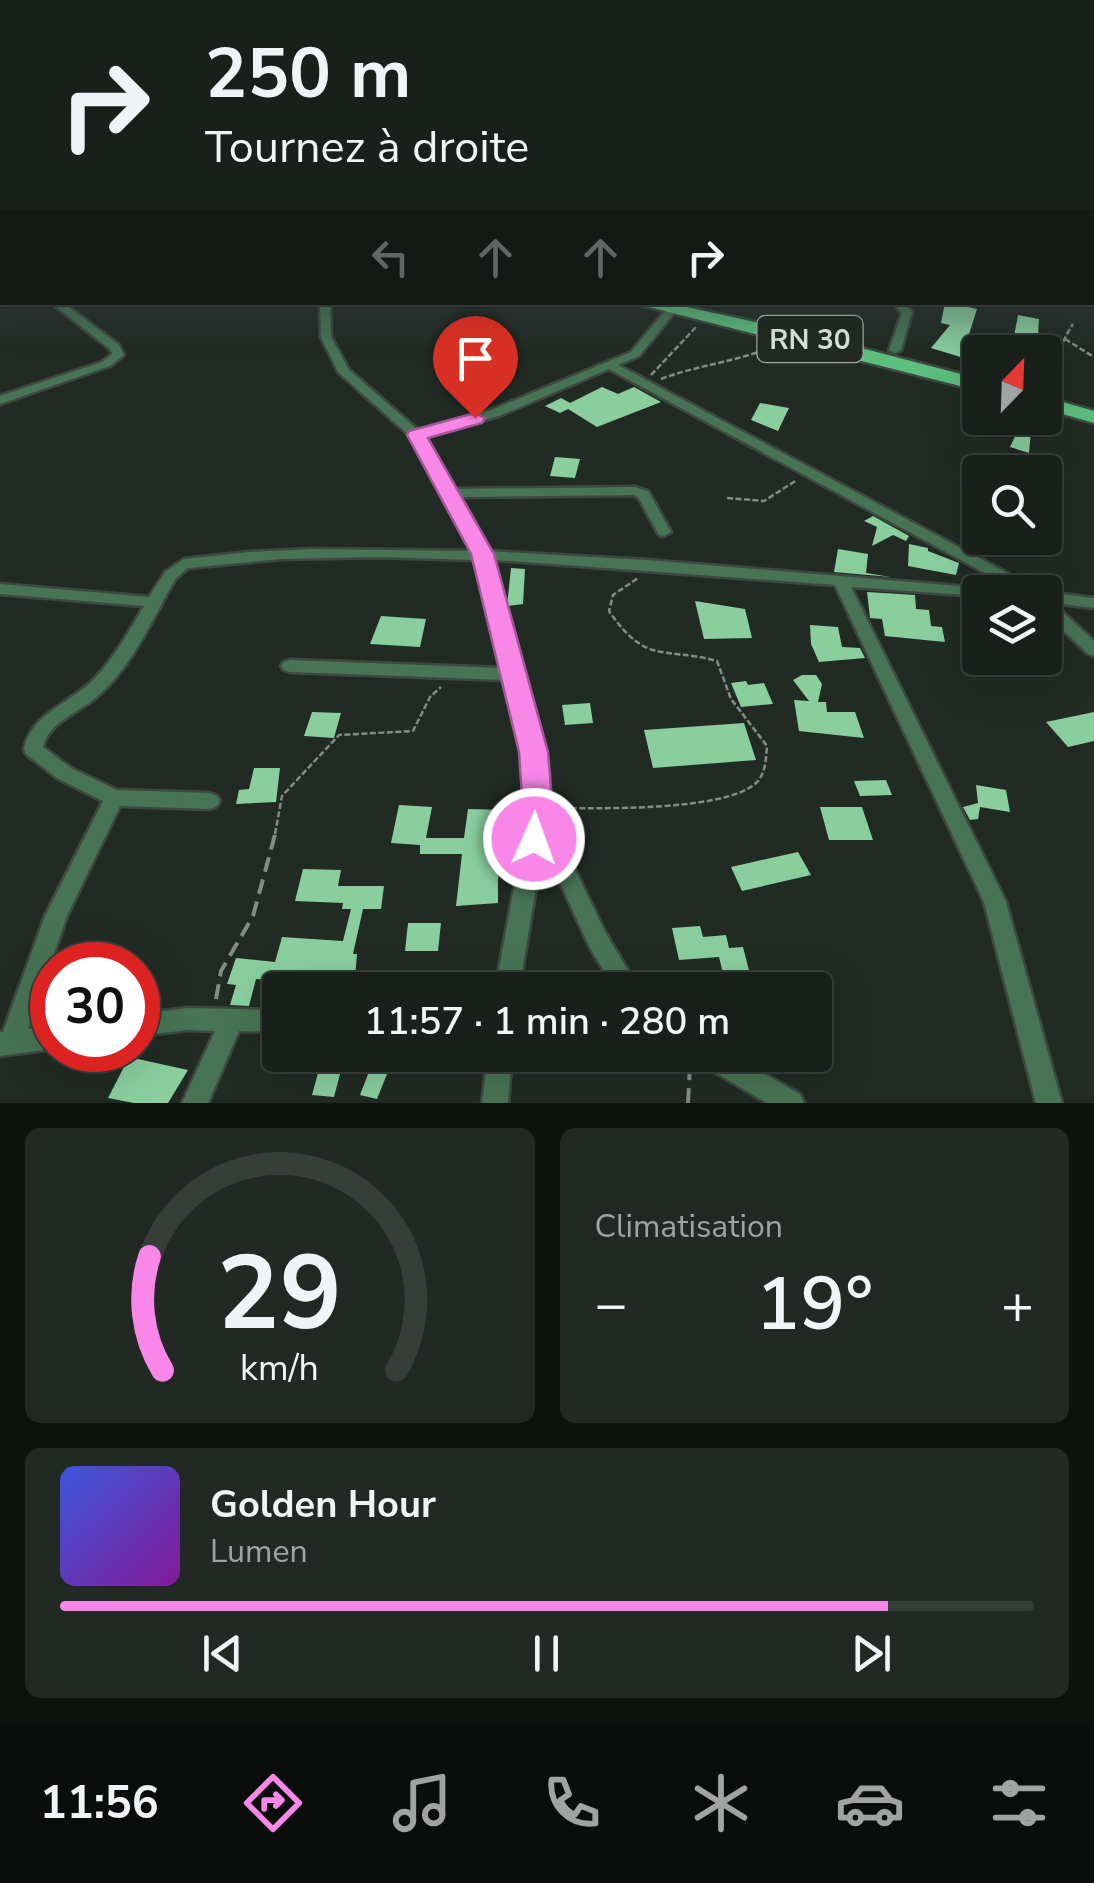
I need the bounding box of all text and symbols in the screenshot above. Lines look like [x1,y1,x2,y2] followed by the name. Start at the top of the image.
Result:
[205,26,411,122] text: 250 m
[40,40,170,170] icon: right
[205,117,529,178] text: Tournez à droite
[363,230,418,285] icon: left
[468,230,523,285] icon: ahead
[573,230,628,285] icon: ahead
[678,230,733,285] icon: right
[433,316,518,419] pin
[758,316,862,362] road number: RN 30
[448,331,503,386] icon: arrive
[962,335,1062,435] north arrow
[962,335,1062,675] map controls
[962,455,1062,555] button: search
[962,575,1062,675] button: layers
[482,787,586,891] position arrow
[30,942,160,1072] speed limit sign: 30
[364,996,730,1047] text: 11:57 · 1 min · 280 m
[595,1205,783,1248] text: Climatisation
[217,1223,342,1365] text: 29
[755,1253,873,1355] text: 19°
[595,1267,628,1342] text: −
[1001,1267,1034,1342] text: +
[240,1344,319,1393] text: km/h
[210,1479,436,1530] text: Golden Hour
[210,1530,308,1573] text: Lumen
[195,1626,250,1681] icon: previous
[519,1626,574,1681] icon: pause
[844,1626,899,1681] icon: next
[238,1768,308,1838] icon: directions
[387,1768,457,1838] icon: music
[537,1768,607,1838] icon: phone
[686,1768,756,1838] icon: climate
[835,1768,905,1838] icon: car
[984,1768,1054,1838] icon: filters
[40,1773,159,1834] text: 11:56

